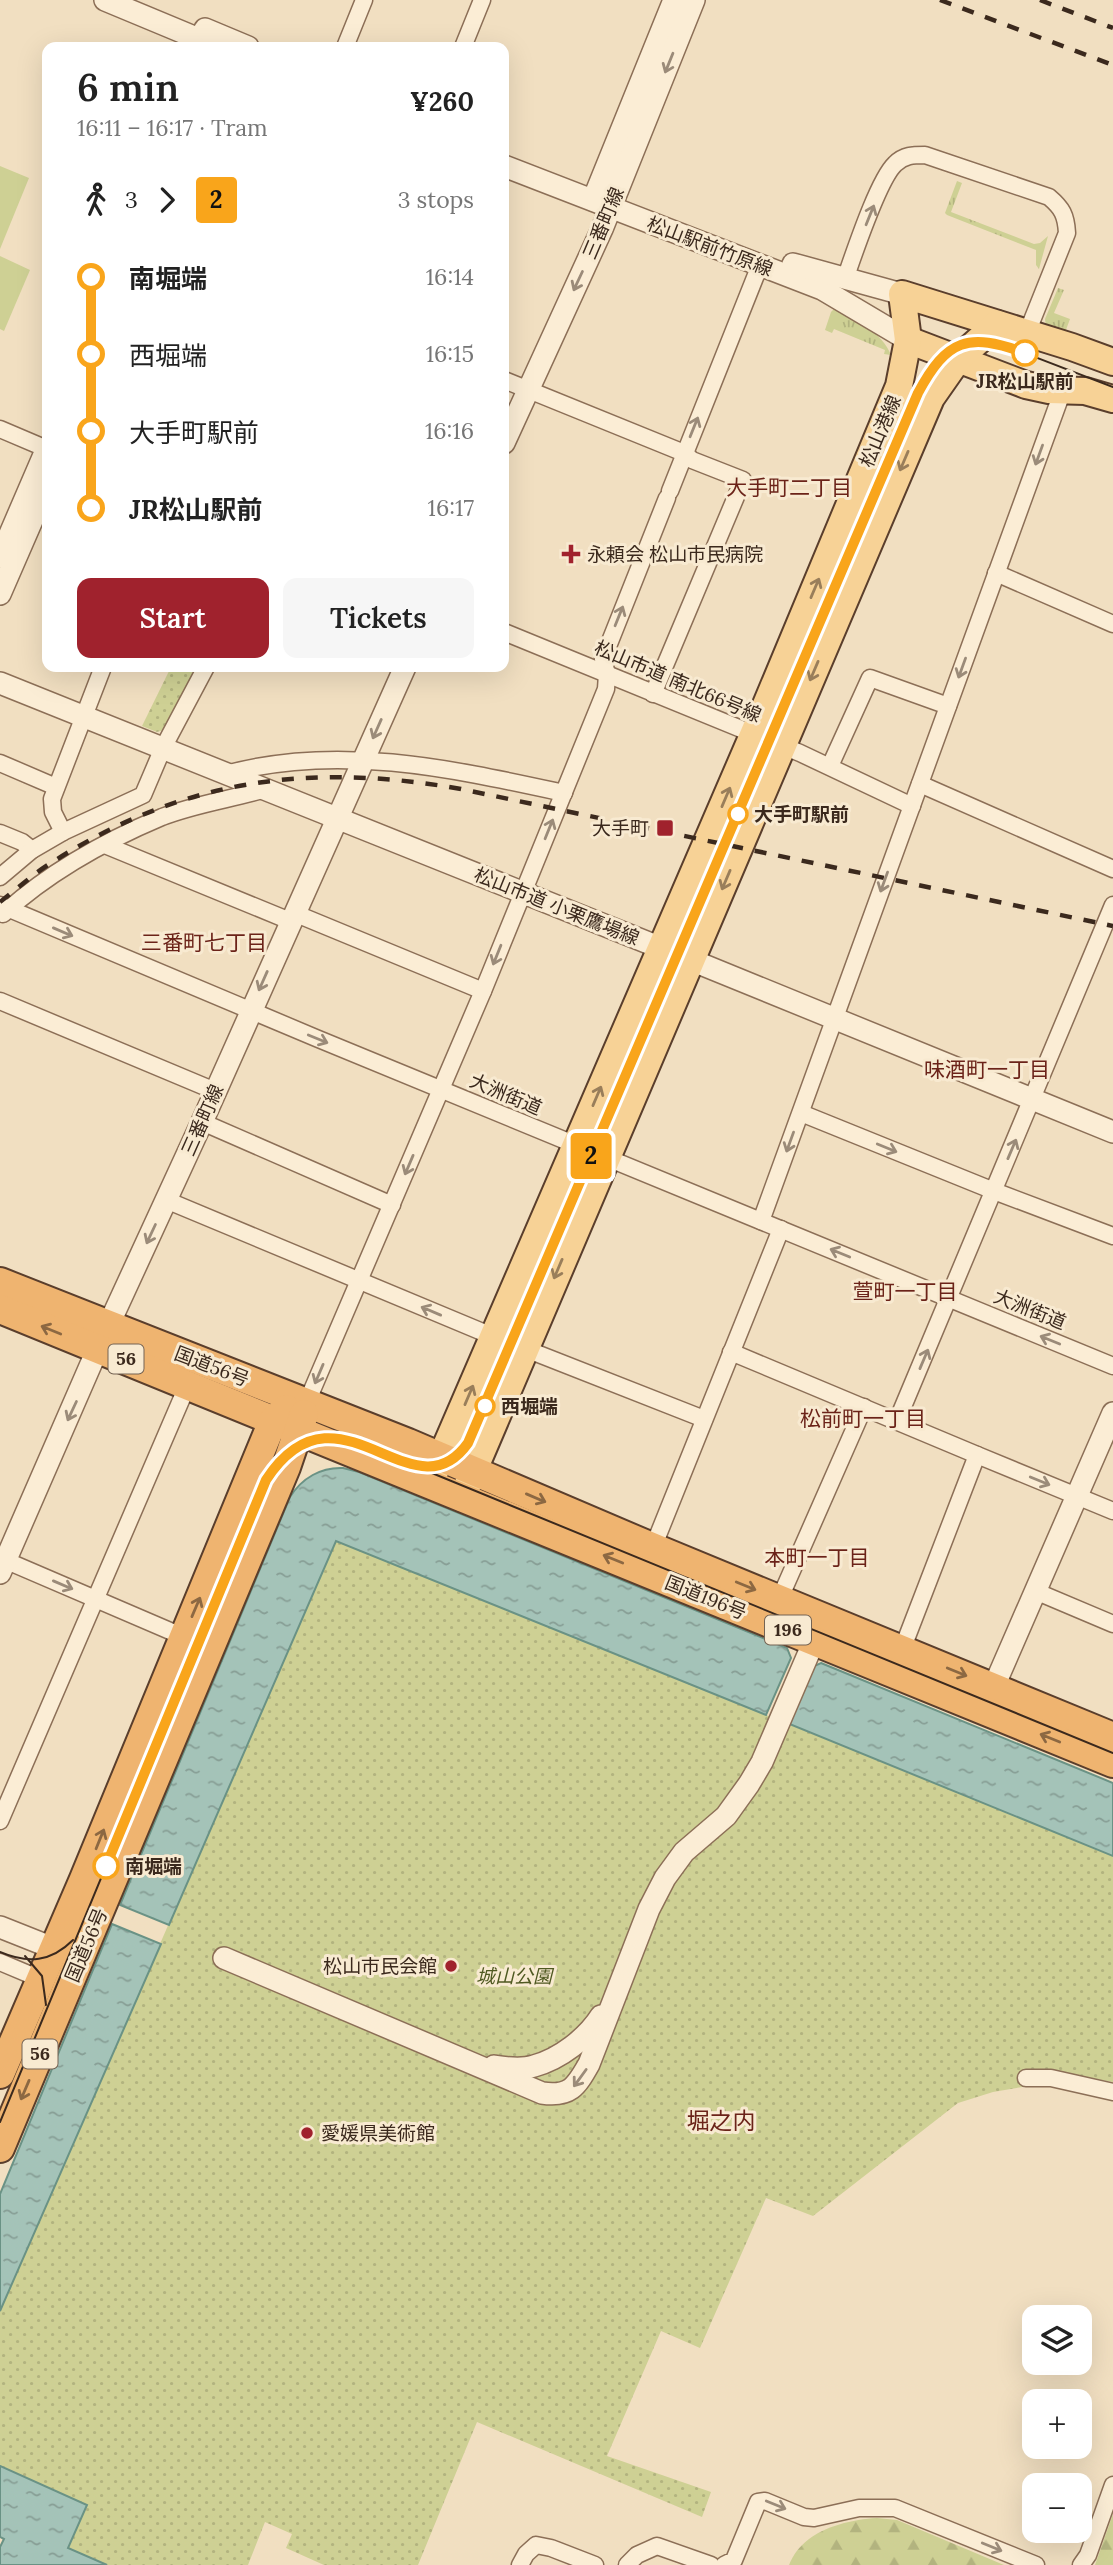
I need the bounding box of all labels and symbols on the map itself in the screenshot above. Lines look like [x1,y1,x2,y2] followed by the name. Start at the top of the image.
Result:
[661,52,674,74] one-way arrow
[577,183,629,263] street label: 三番町線
[864,205,877,227] one-way arrow
[644,211,776,281] street label: 松山駅前竹原線
[571,270,584,291] one-way arrow
[1012,340,1038,366] marker: JR松山駅前
[976,369,1074,393] place label: JR松山駅前
[854,391,906,471] street label: 松山港線
[689,417,702,439] one-way arrow
[1032,443,1044,465] one-way arrow
[896,450,909,472] one-way arrow
[726,474,852,501] district label: 大手町二丁目
[587,542,763,566] place label: 永頼会 松山市民病院
[561,544,581,564] marker: 永頼会 松山市民病院
[809,577,822,599] one-way arrow
[614,606,627,628] one-way arrow
[591,635,765,727] street label: 松山市道 南北66号線
[955,657,967,679] one-way arrow
[807,659,820,681] one-way arrow
[370,718,383,739] one-way arrow
[720,787,733,808] one-way arrow
[754,802,849,826] place label: 大手町駅前
[728,804,748,824] marker: 大手町駅前
[592,816,649,840] place label: 大手町
[655,818,675,838] marker: 大手町
[544,819,557,840] one-way arrow
[471,862,643,950] street label: 松山市道 小栗鷹場線
[718,869,731,890] one-way arrow
[877,871,889,893] one-way arrow
[52,926,73,939] one-way arrow
[141,929,267,956] district label: 三番町七丁目
[490,944,503,966] one-way arrow
[256,970,269,991] one-way arrow
[307,1033,328,1046] one-way arrow
[924,1056,1050,1083] district label: 味酒町一丁目
[466,1068,546,1120] street label: 大洲街道
[176,1080,228,1160] street label: 三番町線
[591,1086,604,1107] one-way arrow
[783,1131,795,1153] one-way arrow
[568,1133,614,1179] line badge: 2
[1006,1139,1019,1160] one-way arrow
[876,1142,897,1155] one-way arrow
[402,1154,415,1175] one-way arrow
[144,1223,157,1244] one-way arrow
[829,1246,851,1259] one-way arrow
[551,1258,564,1279] one-way arrow
[853,1278,958,1305] district label: 萱町一丁目
[990,1284,1070,1334] street label: 大洲街道
[421,1303,442,1316] one-way arrow
[41,1322,62,1335] one-way arrow
[1040,1333,1061,1346] one-way arrow
[171,1341,253,1391] street label: 国道56号
[108,1344,144,1374] road number: 56
[918,1348,931,1370] one-way arrow
[312,1363,325,1384] one-way arrow
[464,1385,477,1407] one-way arrow
[501,1394,558,1418] place label: 西堀端
[475,1396,495,1416] marker: 西堀端
[65,1400,78,1421] one-way arrow
[800,1405,926,1432] district label: 松前町一丁目
[1029,1475,1050,1488] one-way arrow
[525,1492,547,1505] one-way arrow
[765,1544,870,1571] district label: 本町一丁目
[602,1551,624,1564] one-way arrow
[662,1570,750,1624] street label: 国道196号
[51,1579,73,1592] one-way arrow
[735,1580,756,1593] one-way arrow
[190,1596,203,1618] one-way arrow
[765,1616,811,1644] road number: 196
[945,1667,967,1680] one-way arrow
[1040,1730,1061,1743] one-way arrow
[94,1829,107,1851] one-way arrow
[93,1853,119,1879] marker: 南堀端
[125,1854,182,1878] place label: 南堀端
[60,1904,112,1986] street label: 国道56号
[323,1954,437,1978] place label: 松山市民会館
[443,1958,459,1974] marker: 松山市民会館
[476,1964,555,1988] park label: 城山公園
[22,2040,58,2068] road number: 56
[573,2068,587,2087] one-way arrow
[17,2078,30,2100] one-way arrow
[687,2106,756,2135] district label: 堀之内
[321,2121,435,2145] place label: 愛媛県美術館
[299,2125,315,2141] marker: 愛媛県美術館
[765,2500,787,2513] one-way arrow
[981,2542,1003,2555] one-way arrow

